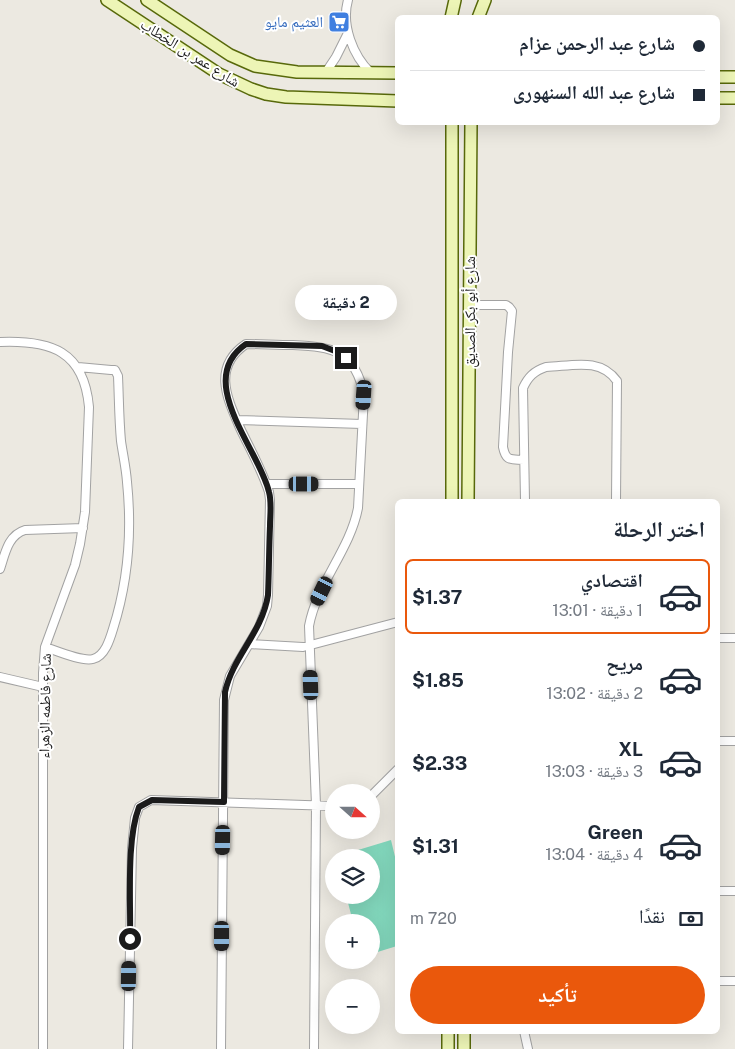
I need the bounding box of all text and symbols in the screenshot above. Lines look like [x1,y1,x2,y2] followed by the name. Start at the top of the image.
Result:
[327,10,351,34] supermarket icon: العثيم مايو
[265,13,323,32] place label: العثيم مايو
[136,15,243,92] street label: شارع عمر بن الخطاب
[519,32,675,54] text: شارع عبد الرحمن عزام
[513,81,675,103] text: شارع عبد الله السنهورى
[461,256,480,368] street label: شارع أبو بكر الصديق
[295,286,397,320] callout: 2 دقيقة
[322,293,370,312] text: 2 دقيقة
[335,347,357,369] route end
[355,380,372,410] car
[289,477,319,492] car
[613,516,705,542] text: اختر الرحلة
[581,569,643,591] text: اقتصادي
[308,574,335,608] car
[658,574,703,619] icon: car
[412,586,462,608] text: $1.37
[552,601,643,620] text: 1 دقيقة · 13:01
[606,652,643,674] text: مريح
[35,653,56,759] street label: شارع فاطمه الزهراء
[658,657,703,702] icon: car
[412,669,464,691] text: $1.85
[302,670,319,700] car
[546,684,643,703] text: 2 دقيقة · 13:02
[618,738,643,760] text: XL
[658,740,703,785] icon: car
[412,752,467,774] text: $2.33
[545,762,643,781] text: 3 دقيقة · 13:03
[325,784,380,839] north arrow
[325,784,380,1034] map controls
[588,821,643,843] text: Green
[658,823,703,868] icon: car
[215,825,230,855] car
[412,835,459,857] text: $1.31
[545,845,643,864] text: 4 دقيقة · 13:04
[325,849,380,904] button: layers
[639,905,665,927] text: نقدًا
[677,905,705,933] icon: cash
[410,909,457,928] text: 720 m
[325,914,380,969] button: +
[214,921,229,951] car
[119,928,141,950] route start
[121,961,136,991] car
[410,966,705,1024] button: تأكيد
[325,979,380,1034] button: −

